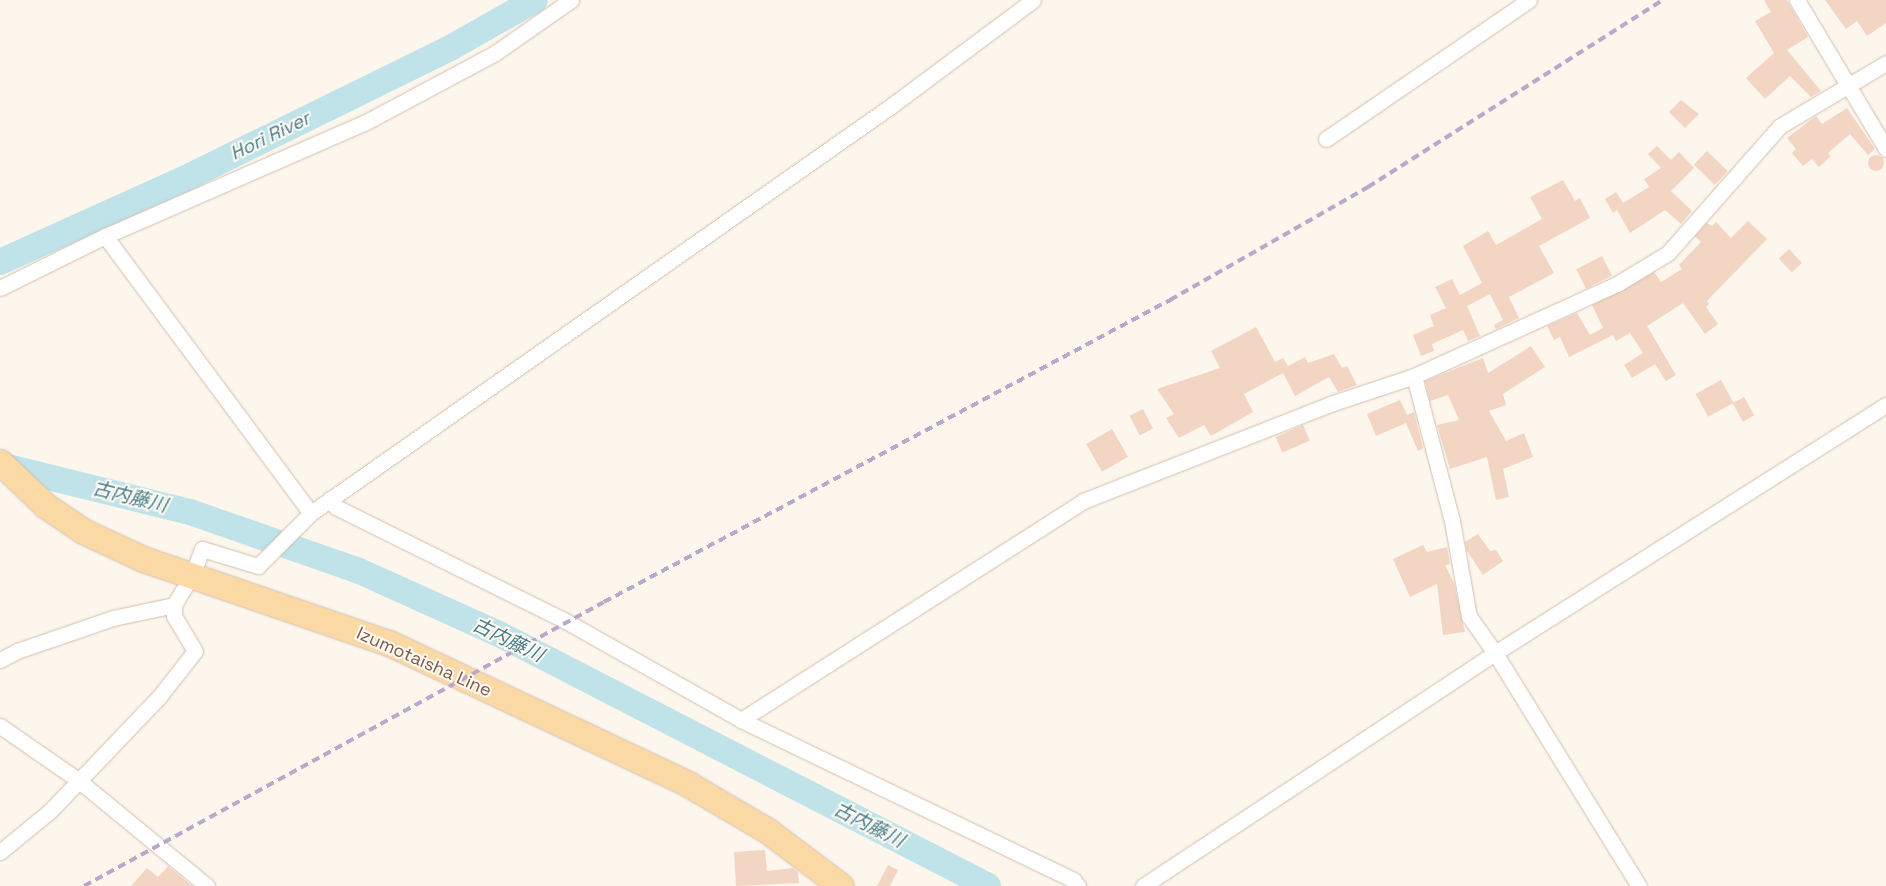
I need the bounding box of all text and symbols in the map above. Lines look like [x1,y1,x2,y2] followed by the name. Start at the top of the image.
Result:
[226,107,314,165] water label: Hori River
[90,477,170,517] water label: 古内藤川
[469,613,547,667] water label: 古内藤川
[353,623,495,701] street label: Izumotaisha Line
[830,798,908,852] water label: 古内藤川

